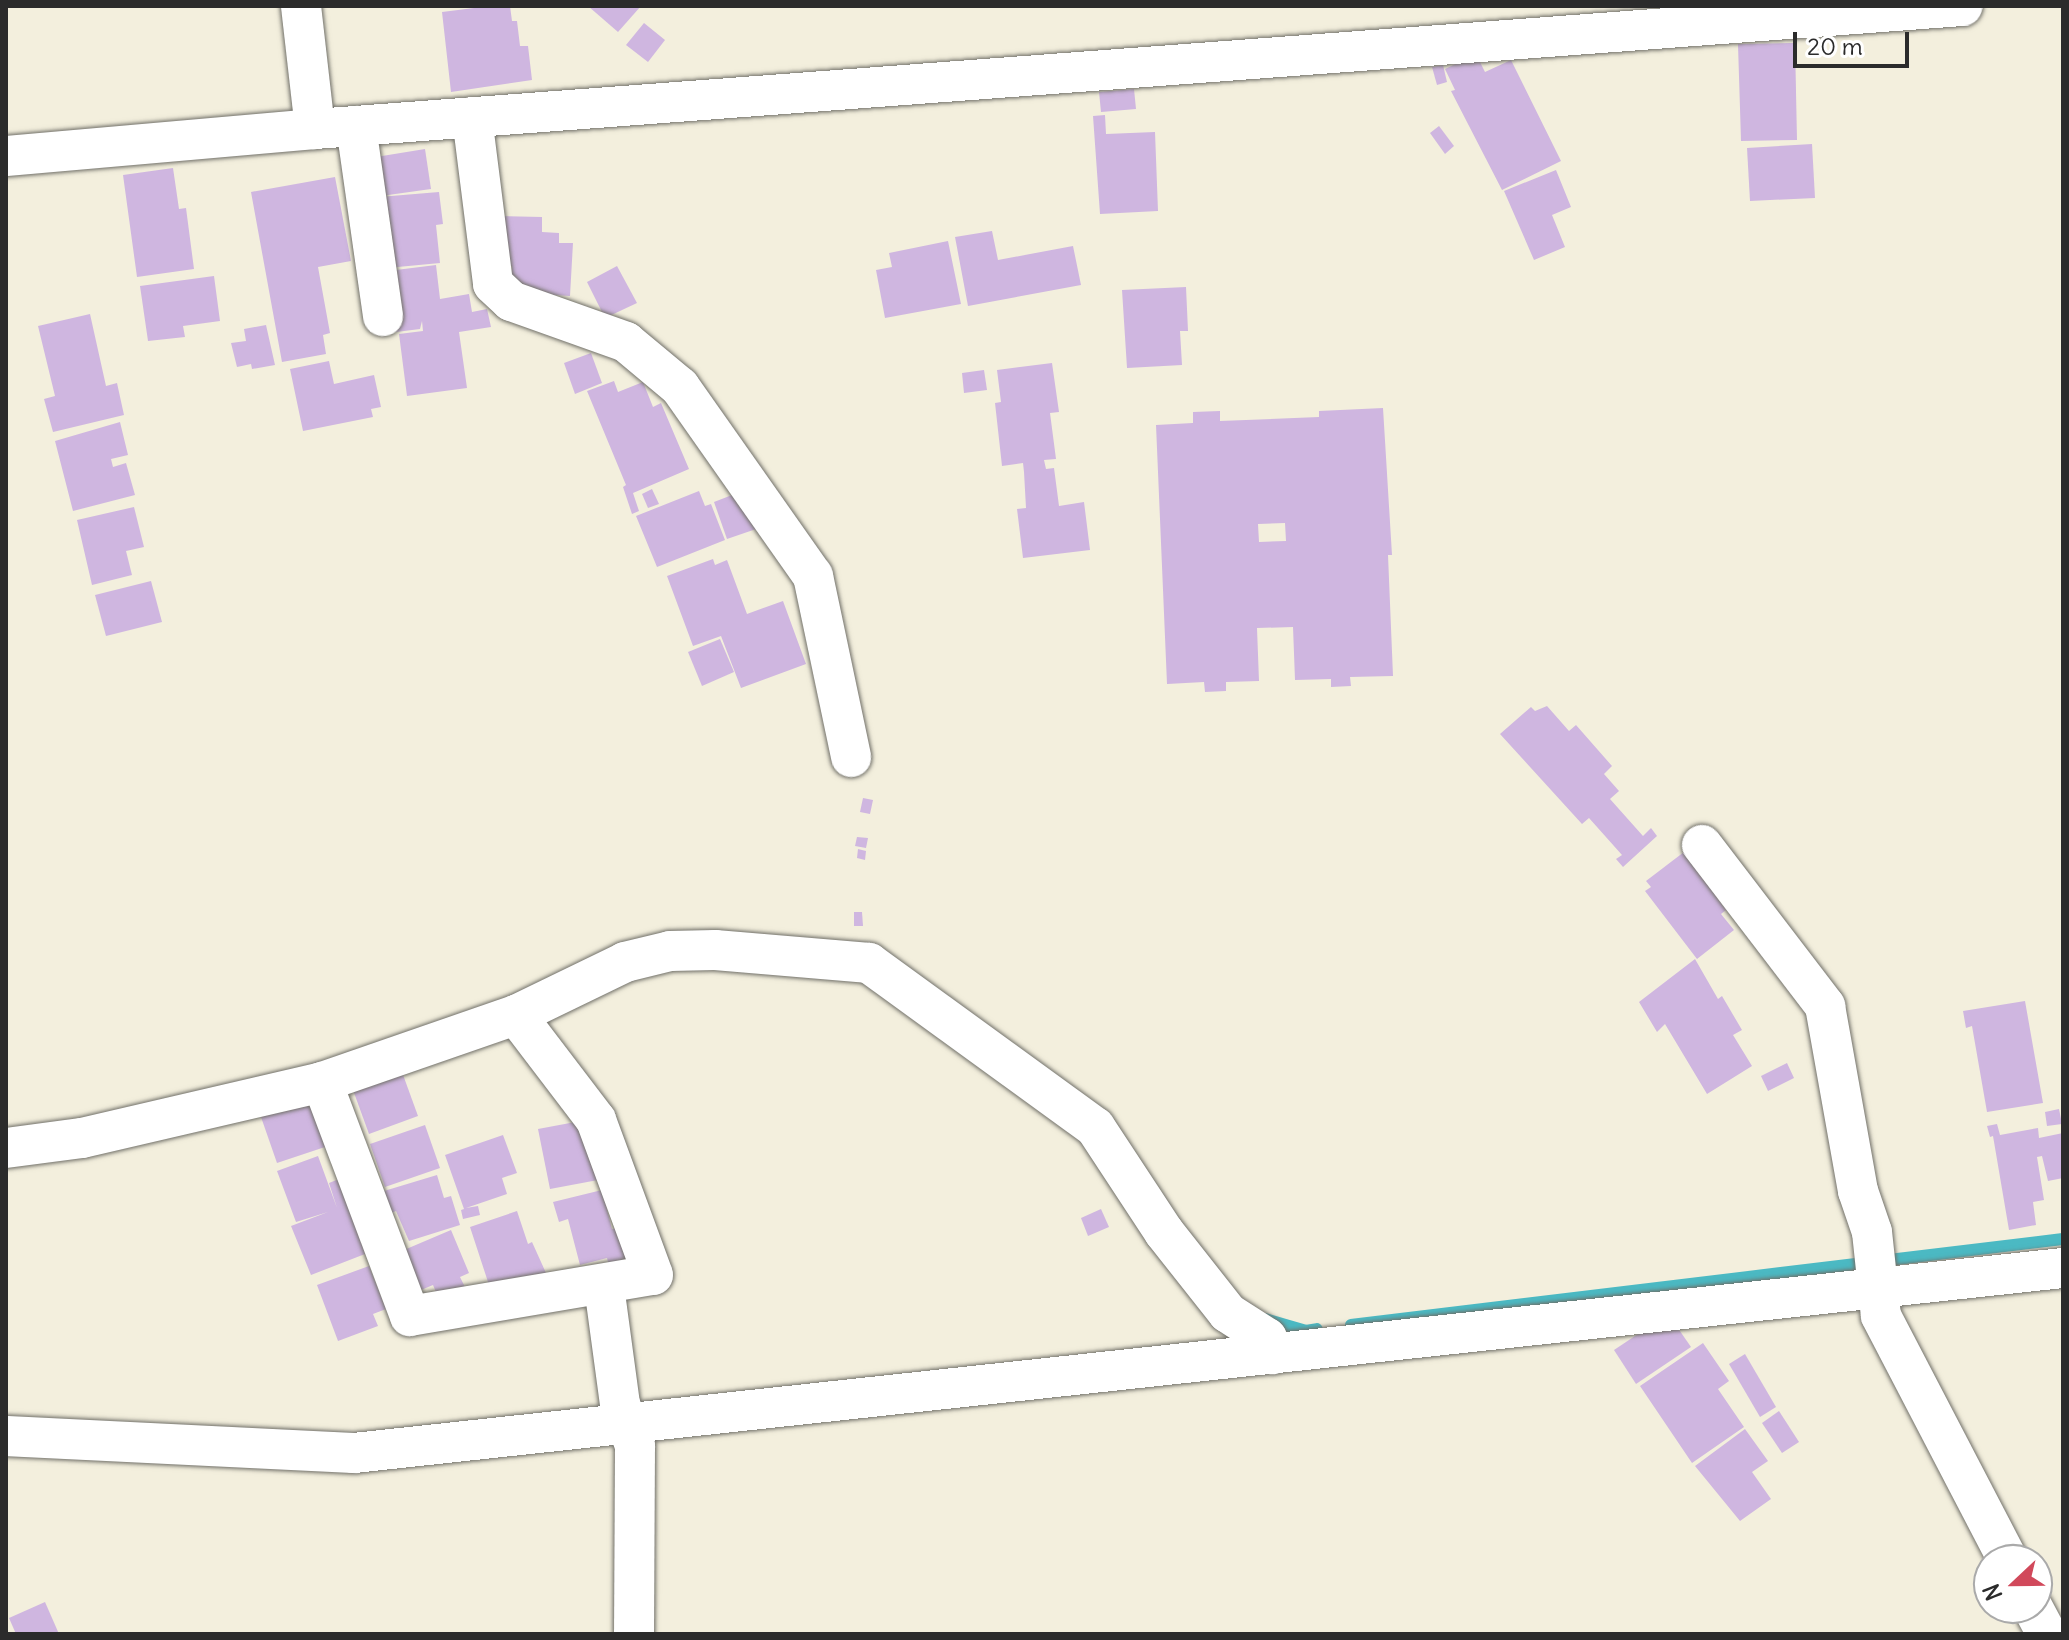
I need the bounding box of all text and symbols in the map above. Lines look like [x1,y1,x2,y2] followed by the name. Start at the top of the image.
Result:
[1797,16,1913,66] scale bar
[1807,31,1863,61] text: 20 m
[1973,1544,2053,1624] north arrow
[1977,1580,2008,1605] text: N

